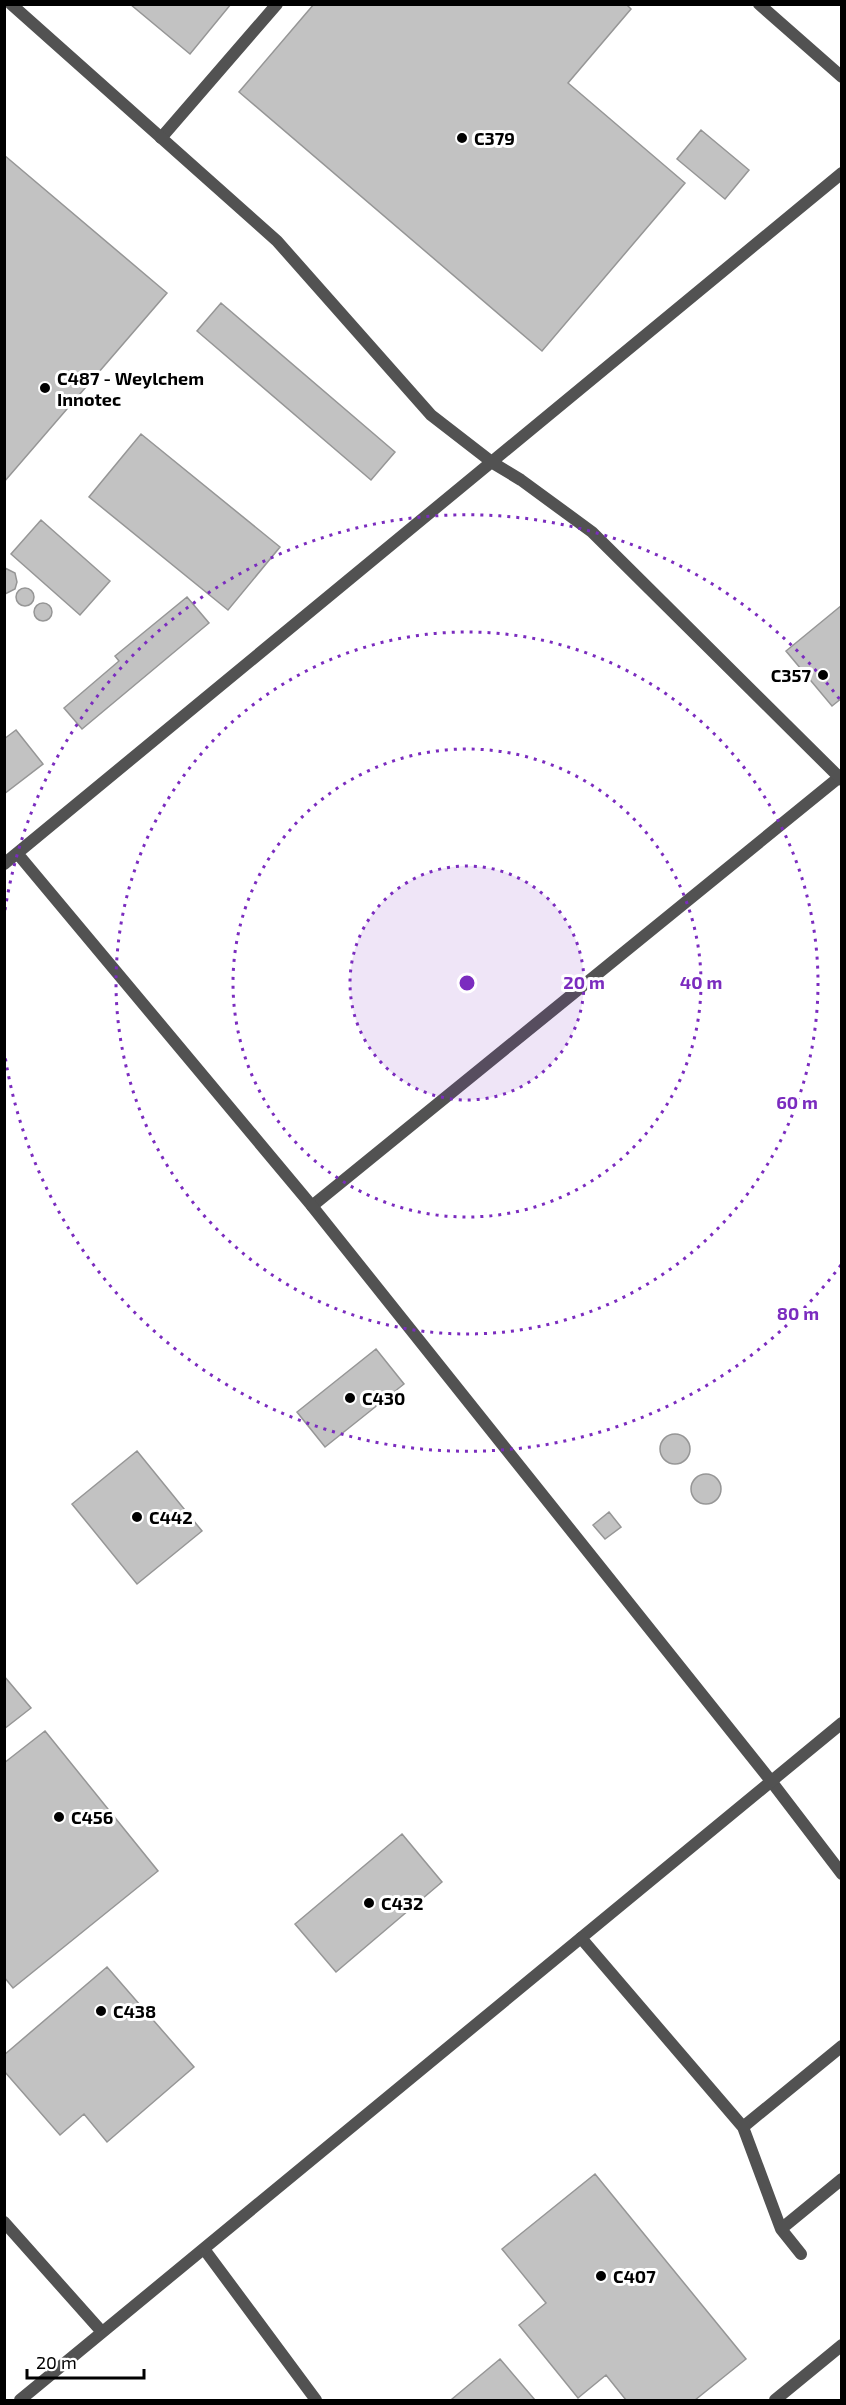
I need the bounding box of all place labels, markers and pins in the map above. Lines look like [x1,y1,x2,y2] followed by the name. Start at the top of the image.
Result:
[474,127,515,149] place label: C379
[455,131,469,145] marker: C379
[57,367,204,410] place label: C487 - Weylchem Innotec
[38,381,52,395] marker: C487 - Weylchem Innotec
[771,664,811,686] place label: C357
[816,668,830,682] marker: C357
[457,973,477,993] centre of rings
[362,1387,405,1409] place label: C430
[343,1391,357,1405] marker: C430
[149,1506,193,1528] place label: C442
[130,1510,144,1524] marker: C442
[71,1806,113,1828] place label: C456
[52,1810,66,1824] marker: C456
[381,1892,424,1914] place label: C432
[362,1896,376,1910] marker: C432
[113,2000,156,2022] place label: C438
[94,2004,108,2018] marker: C438
[613,2265,656,2287] place label: C407
[594,2269,608,2283] marker: C407

